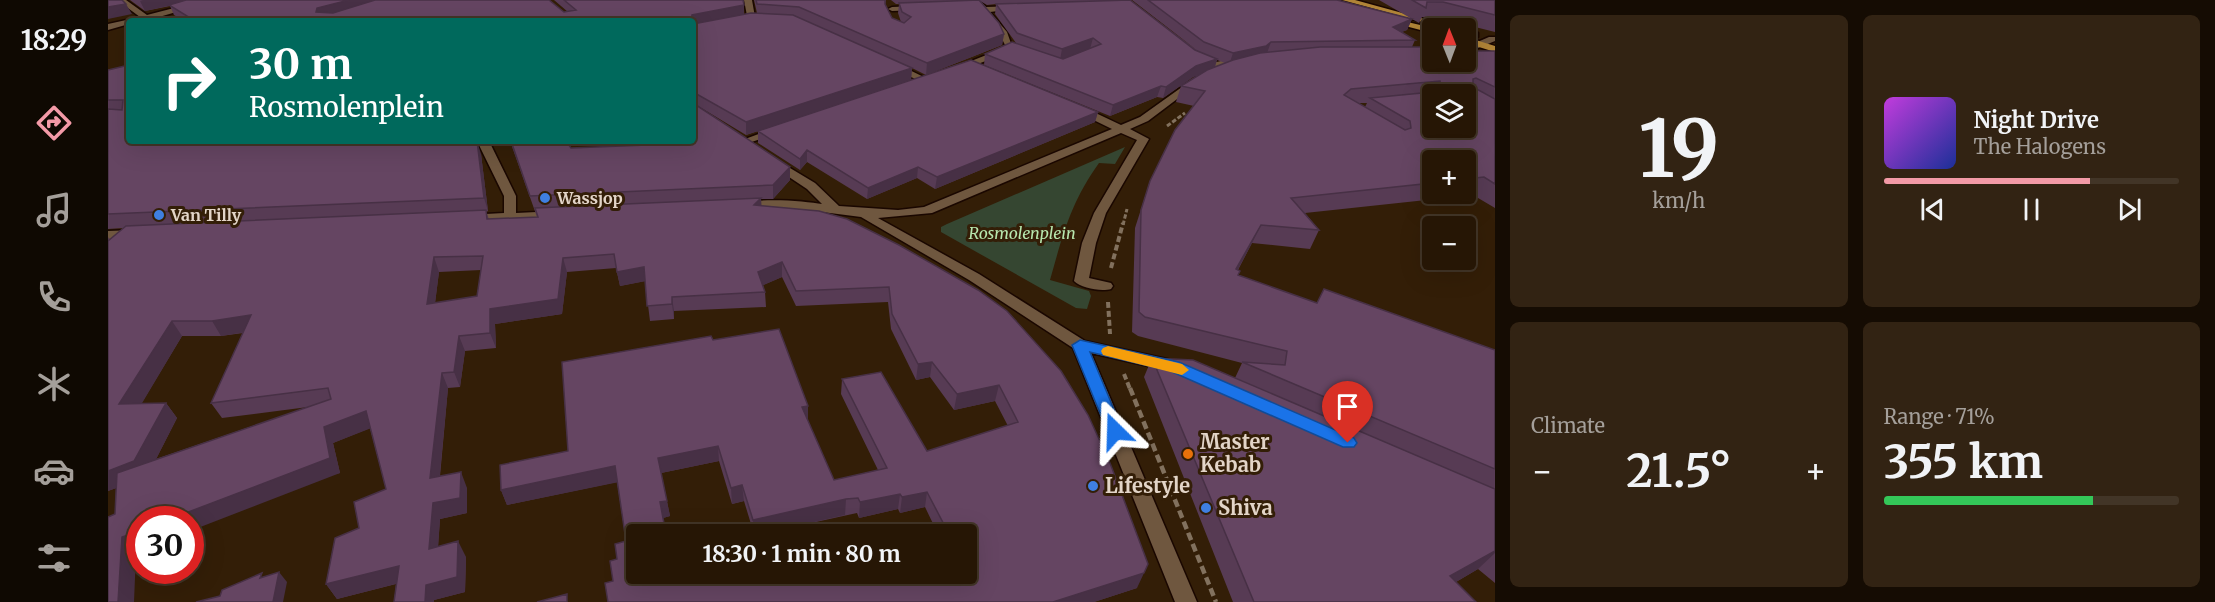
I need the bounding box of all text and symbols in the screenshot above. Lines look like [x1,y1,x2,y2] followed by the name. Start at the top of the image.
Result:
[1422,18,1476,72] north arrow
[1422,18,1476,270] map controls
[21,23,87,57] text: 18:29
[249,38,353,90] text: 30 m
[150,42,228,120] icon: right
[1422,84,1476,138] button: layers
[249,90,444,124] text: Rosmolenplein
[1638,100,1719,198] text: 19
[33,102,75,144] icon: directions
[1974,106,2099,134] text: Night Drive
[1974,134,2106,159] text: The Halogens
[1422,150,1476,204] button: +
[556,188,623,208] place label: Wassjop
[1652,188,1705,213] text: km/h
[33,189,75,231] icon: music
[538,191,552,205] marker: Wassjop
[1916,193,1949,226] icon: previous
[2015,193,2048,226] icon: pause
[2113,193,2146,226] icon: next
[170,205,242,225] place label: Van Tilly
[152,208,166,222] marker: Van Tilly
[1422,216,1476,270] button: −
[968,223,1076,243] park label: Rosmolenplein
[33,276,75,318] icon: phone
[33,363,75,405] icon: climate
[1322,381,1373,443] pin
[1331,390,1364,423] icon: arrive
[1083,399,1147,463] position arrow
[1884,404,1995,429] text: Range · 71%
[1531,413,1605,438] text: Climate
[1200,429,1270,477] place label: Master Kebab
[1884,434,2043,490] text: 355 km
[1626,443,1731,499] text: 21.5°
[1181,447,1195,461] marker: Master Kebab
[33,450,75,492] icon: car
[1531,451,1553,492] text: −
[1804,451,1827,492] text: +
[1105,473,1190,498] place label: Lifestyle
[1086,479,1100,493] marker: Lifestyle
[1218,495,1273,520] place label: Shiva
[1199,501,1213,515] marker: Shiva
[126,506,204,584] speed limit sign: 30
[33,537,75,579] icon: filters
[702,540,901,568] text: 18:30 · 1 min · 80 m

